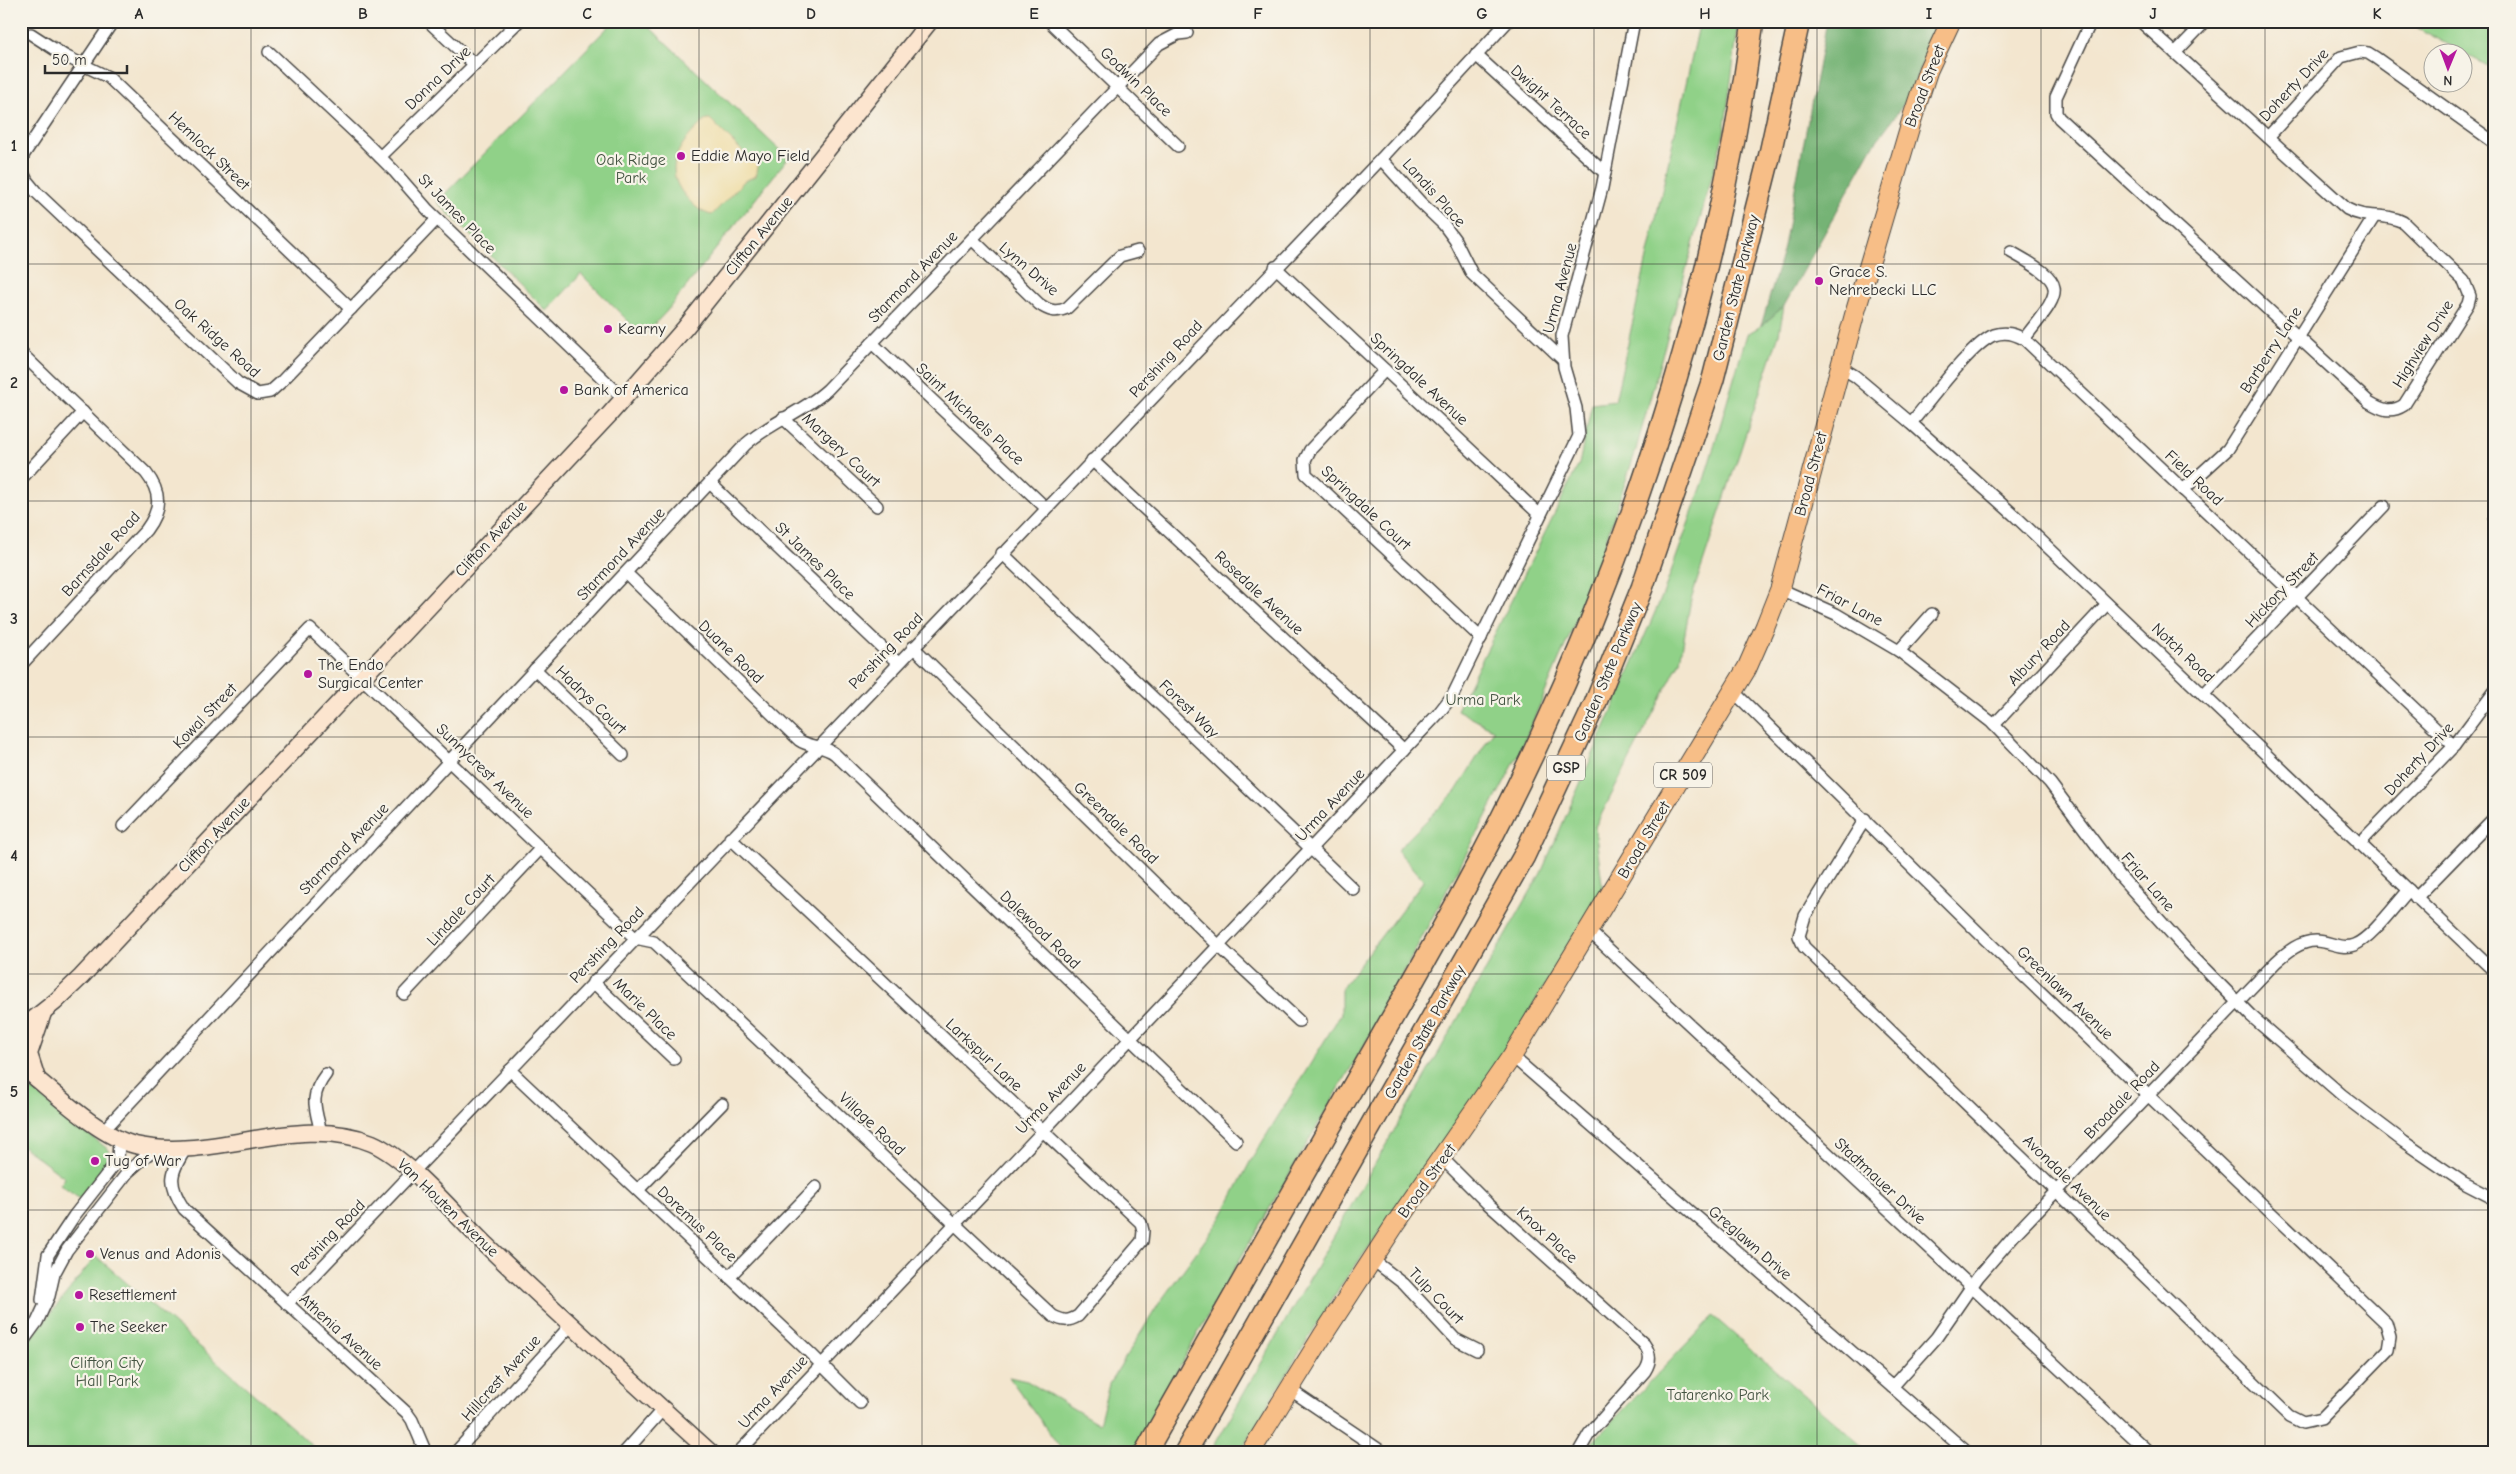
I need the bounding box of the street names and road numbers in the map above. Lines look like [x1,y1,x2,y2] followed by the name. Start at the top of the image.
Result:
[401,42,475,114] street label: Donna Drive
[1901,42,1949,130] street label: Broad Street
[1097,43,1175,121] street label: Godwin Place
[2256,45,2332,125] street label: Doherty Drive
[1507,61,1595,143] street label: Dwight Terrace
[165,108,254,194] street label: Hemlock Street
[1399,155,1469,231] street label: Landis Place
[414,170,500,258] street label: St James Place
[722,193,796,279] street label: Clifton Avenue
[1709,212,1763,363] street label: Garden State Parkway
[865,227,961,327] street label: Starmond Avenue
[996,238,1062,300] street label: Lynn Drive
[1539,241,1581,335] street label: Urma Avenue
[170,295,264,381] street label: Oak Ridge Road
[2389,297,2457,391] street label: Highview Drive
[2236,304,2306,396] street label: Barberry Lane
[1126,317,1206,401] street label: Pershing Road
[1366,329,1472,429] street label: Springdale Avenue
[912,359,1028,469] street label: Saint Michaels Place
[798,409,884,491] street label: Margery Court
[1791,429,1831,518] street label: Broad Street
[2161,447,2227,509] street label: Field Road
[1318,462,1415,554] street label: Springdale Court
[451,497,531,581] street label: Clifton Avenue
[573,504,669,604] street label: Starmond Avenue
[58,508,144,600] street label: Barnsdale Road
[771,518,859,604] street label: St James Place
[1211,547,1307,639] street label: Rosedale Avenue
[2242,548,2323,631] street label: Hickory Street
[1814,580,1886,630] street label: Friar Lane
[1570,599,1646,745] street label: Garden State Parkway
[845,609,927,693] street label: Pershing Road
[695,617,767,687] street label: Duane Road
[2004,617,2074,689] street label: Albury Road
[2148,619,2218,687] street label: Notch Road
[552,662,630,738] street label: Hadrys Court
[1156,676,1223,742] street label: Forest Way
[169,679,241,752] street label: Kowal Street
[2381,719,2457,799] street label: Doherty Drive
[432,720,538,822] street label: Sunnycrest Avenue
[1547,756,1585,780] road number: GSP
[1654,762,1712,788] road number: CR 509
[1292,765,1368,845] street label: Urma Avenue
[1070,778,1162,868] street label: Greendale Road
[174,793,254,877] street label: Clifton Avenue
[1614,798,1674,882] street label: Broad Street
[296,799,392,899] street label: Starmond Avenue
[2118,849,2178,915] street label: Friar Lane
[423,870,499,950] street label: Lindale Court
[996,887,1084,973] street label: Dalewood Road
[566,903,648,987] street label: Pershing Road
[2013,943,2117,1043] street label: Greenlawn Avenue
[1381,961,1470,1102] street label: Garden State Parkway
[609,974,681,1044] street label: Marie Place
[942,1015,1026,1095] street label: Larkspur Lane
[2080,1057,2164,1143] street label: Broadale Road
[1012,1058,1090,1138] street label: Urma Avenue
[835,1089,909,1159] street label: Village Road
[2019,1131,2115,1225] street label: Avondale Avenue
[1831,1134,1929,1228] street label: Stadtmauer Drive
[1394,1140,1460,1221] street label: Broad Street
[394,1155,502,1261] street label: Van Houten Avenue
[653,1182,741,1266] street label: Doremus Place
[287,1196,369,1280] street label: Pershing Road
[1705,1202,1795,1284] street label: Greglawn Drive
[1513,1203,1581,1267] street label: Knox Place
[1405,1264,1468,1328] street label: Tulp Court
[296,1290,386,1374] street label: Athenia Avenue
[458,1331,544,1425] street label: Hillcrest Avenue
[735,1352,811,1432] street label: Urma Avenue

